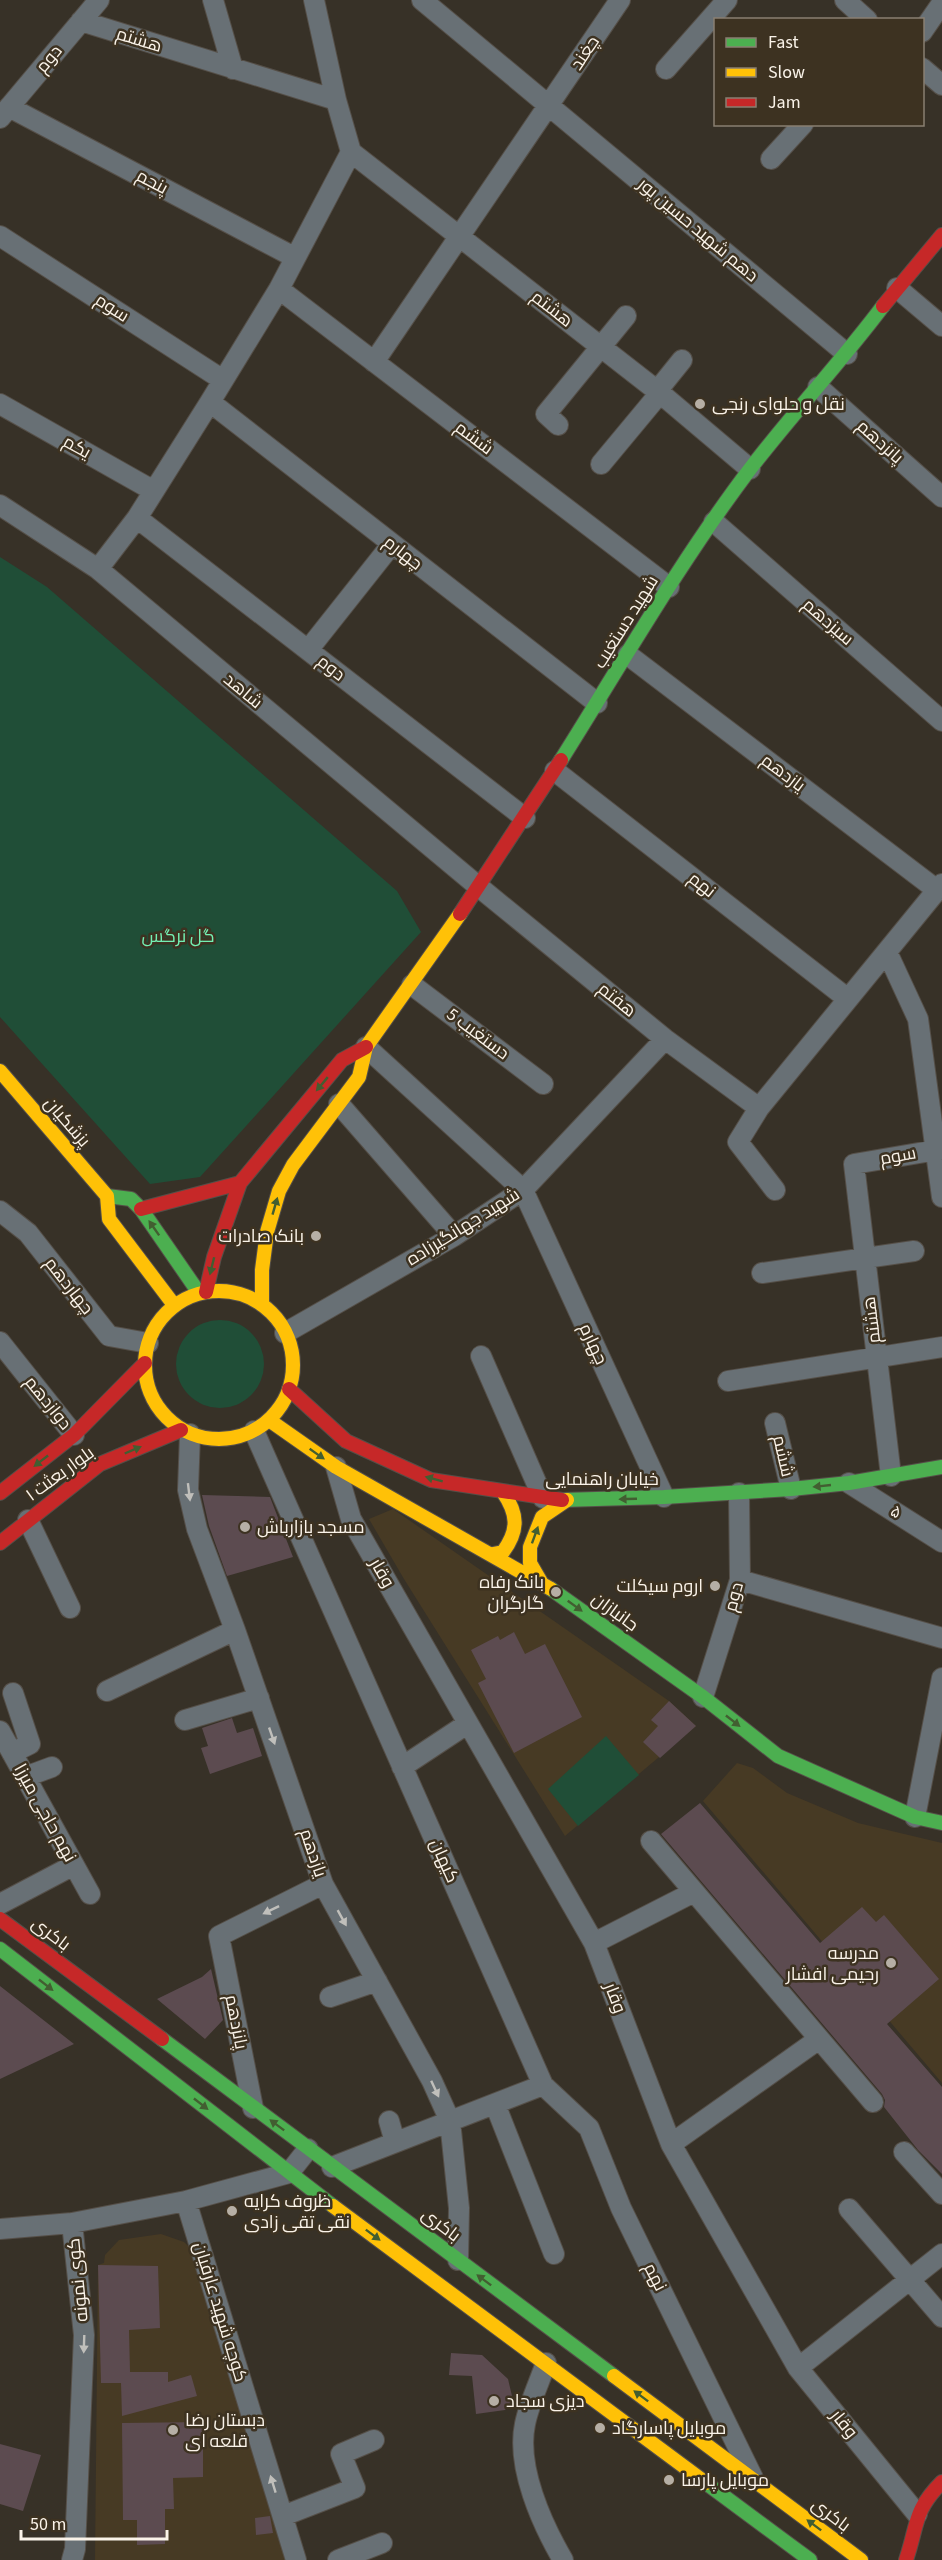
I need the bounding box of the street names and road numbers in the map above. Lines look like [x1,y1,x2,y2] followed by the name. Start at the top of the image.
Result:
[113,21,165,59] street label: هشتم
[564,31,606,75] street label: چغند
[30,40,68,78] street label: دوم
[132,163,173,201] street label: پنجم
[631,171,764,288] street label: دهم شهید حسین پور
[526,285,578,333] street label: هشتم
[90,288,134,328] street label: سوم
[851,414,909,470] street label: پانزدهم
[450,415,498,461] street label: ششم
[58,429,96,465] street label: یکم
[378,530,428,576] street label: چهارم
[587,571,665,673] street label: شهید دستغیب
[797,593,859,651] street label: سیزدهم
[312,649,350,687] street label: دوم
[218,667,268,715] street label: شاهد
[756,748,811,798] street label: یازدهم
[683,866,721,904] street label: نهم
[592,977,642,1023] street label: هفتم
[441,1002,515,1066] street label: دستغیب 5
[38,1091,96,1153] street label: پزشکیان
[878,1141,918,1171] street label: سوم
[401,1182,525,1272] street label: شهید جهانگیرزاده
[39,1252,99,1320] street label: چهاردهم
[857,1295,887,1345] street label: هشتم
[573,1319,613,1369] street label: چهارم
[18,1371,78,1435] street label: دوازدهم
[766,1433,800,1479] street label: ششم
[21,1441,99,1507] street label: بلوار بعثت ۱
[545,1467,659,1492] street label: خیابان راهنمایی
[885,1499,907,1525] street label: ۵
[363,1553,401,1593] street label: وقار
[718,1579,750,1615] street label: دوم
[587,1587,643,1637] street label: جانبازان
[8,1759,82,1867] street label: نهم حاجی میرزا
[293,1825,333,1881] street label: یازدهم
[423,1835,465,1887] street label: کیهان
[26,1911,76,1957] street label: باکری
[597,1978,632,2017] street label: وقار
[218,1993,254,2052] street label: پانزدهم
[416,2202,466,2248] street label: باکری
[61,2237,95,2323] street label: کوی نمونه
[187,2239,253,2385] street label: کوچه شهید عارفیان
[637,2259,673,2295] street label: نهم
[824,2403,863,2444] street label: وقار
[806,2492,856,2538] street label: باکری

